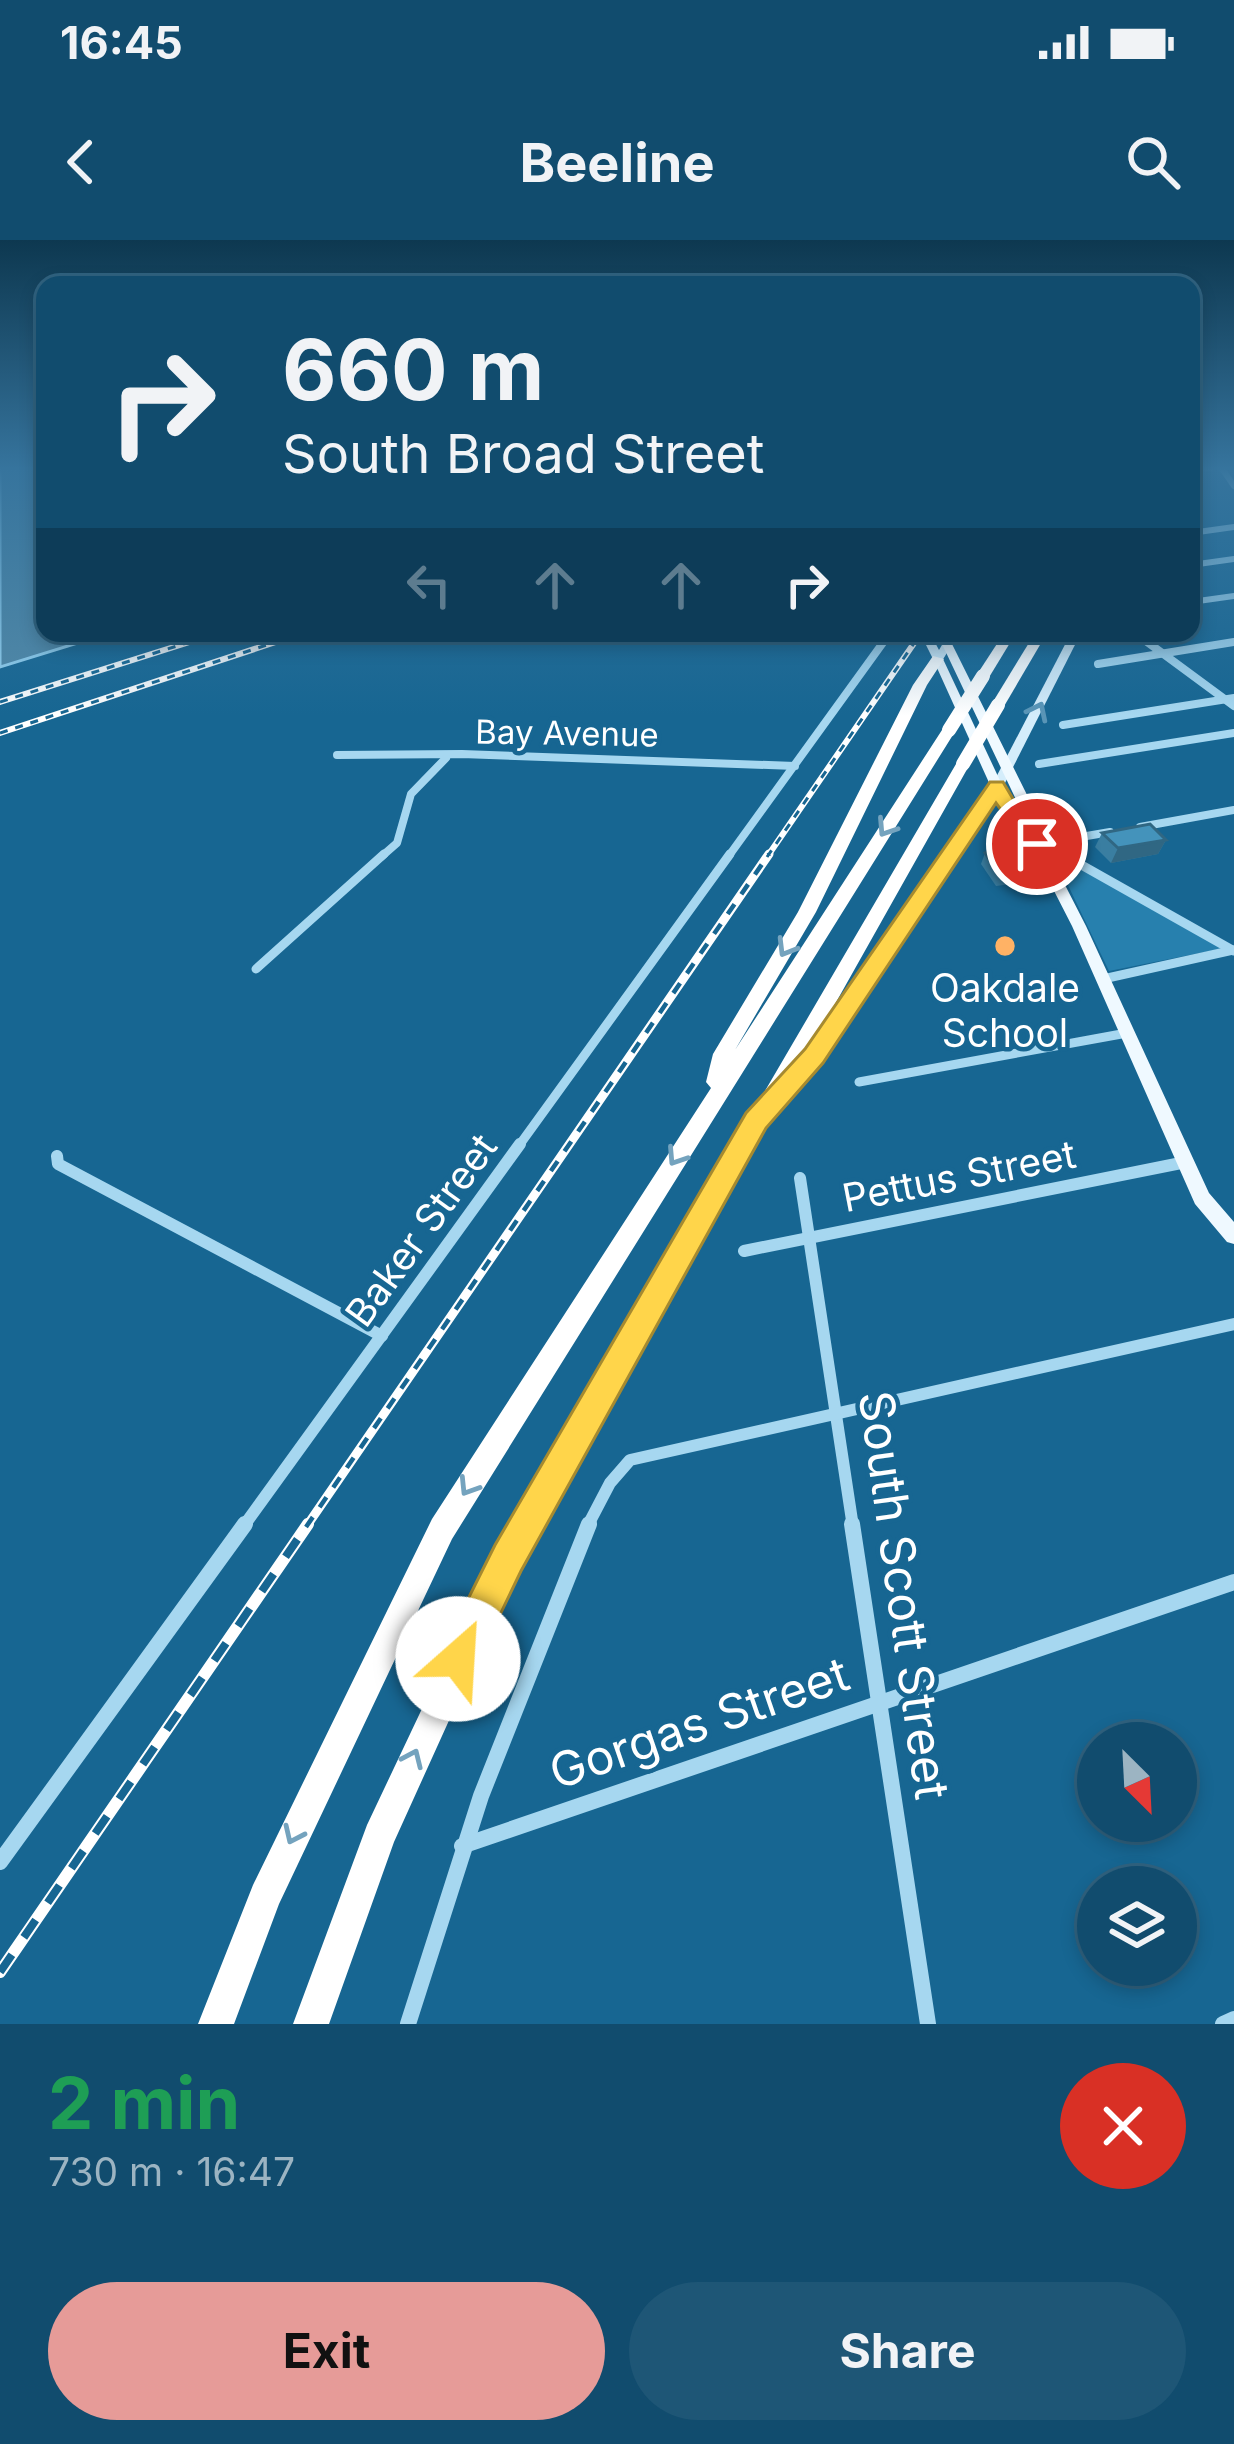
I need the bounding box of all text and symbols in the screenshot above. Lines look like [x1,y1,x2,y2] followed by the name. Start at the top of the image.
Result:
[60,15,183,70] text: 16:45
[48,129,114,195] icon: back
[1120,129,1186,195] icon: search
[519,130,715,195] text: Beeline
[282,319,544,420] text: 660 m
[84,324,240,480] icon: right
[282,421,764,486] text: South Broad Street
[396,552,462,618] icon: left
[522,552,588,618] icon: ahead
[648,552,714,618] icon: ahead
[774,552,840,618] icon: right
[1023,702,1047,723] one-way arrow
[475,711,659,755] street label: Bay Avenue
[986,793,1088,895] pin
[1004,811,1070,877] icon: arrive
[878,815,900,837] one-way arrow
[992,933,1018,959] marker: Oakdale School
[778,935,800,957] one-way arrow
[930,964,1080,1056] place label: Oakdale School
[335,1124,506,1335] street label: Baker Street
[838,1130,1080,1221] street label: Pettus Street
[668,1144,690,1166] one-way arrow
[847,1387,962,1803] street label: South Scott Street
[460,1474,482,1496] one-way arrow
[395,1596,521,1722] position arrow
[541,1644,856,1801] street label: Gorgas Street
[1077,1722,1197,1842] north arrow
[1077,1722,1197,1986] map controls
[399,1749,423,1770] one-way arrow
[284,1823,307,1844] one-way arrow
[1077,1866,1197,1986] button: layers
[48,2059,240,2146] text: 2 min
[1060,2063,1186,2189] button: close
[48,2148,295,2195] text: 730 m · 16:47
[48,2282,605,2420] button: Exit
[629,2282,1186,2420] button: Share

